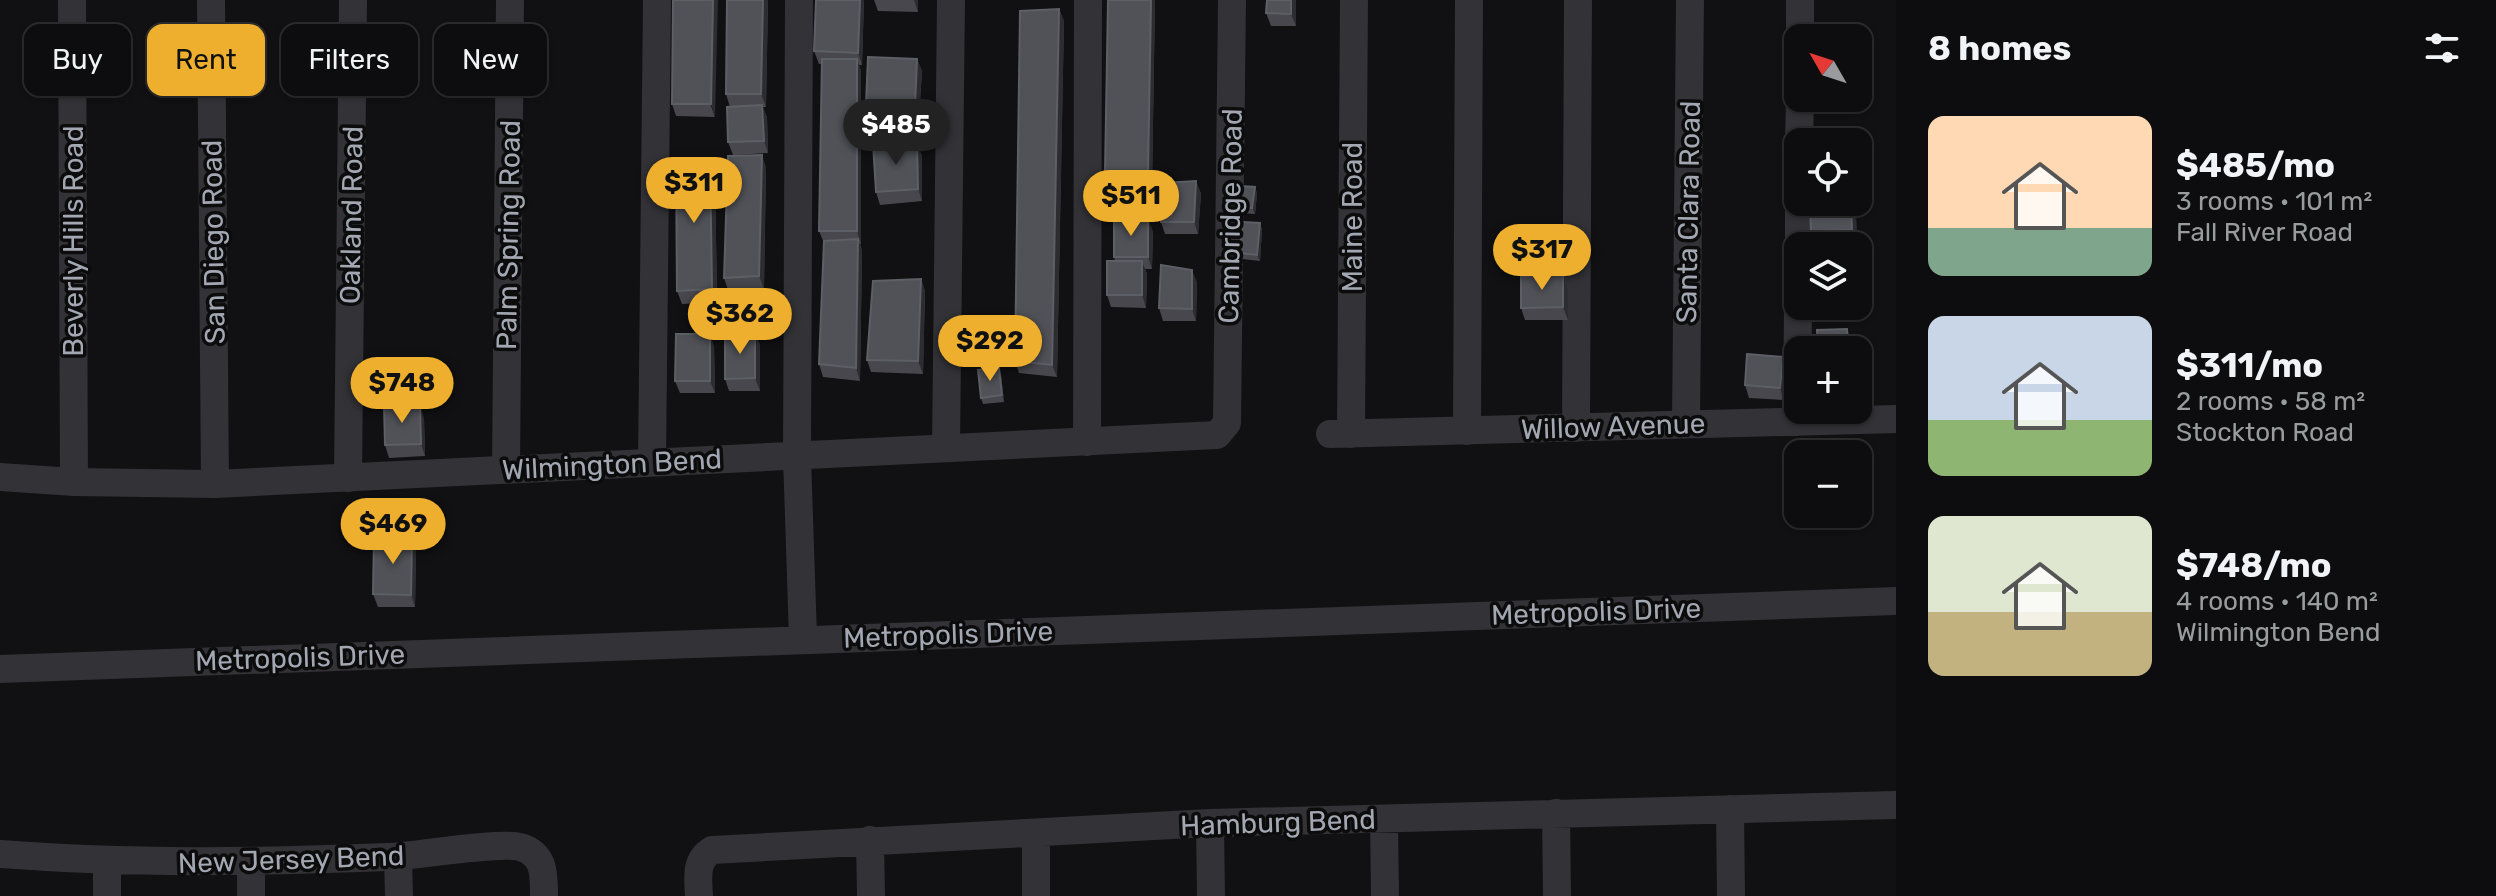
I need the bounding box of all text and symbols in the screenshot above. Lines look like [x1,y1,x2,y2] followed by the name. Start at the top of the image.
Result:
[24,24,131,96] chip: Buy
[147,24,265,96] chip: Rent
[281,24,418,96] chip: Filters
[434,24,547,96] chip: New
[1784,24,1872,112] north arrow
[1784,24,1872,528] map controls
[2420,26,2464,70] icon: filters
[1928,28,2071,69] text: 8 homes
[849,99,943,167] pin: $485
[1670,100,1707,324] street label: Santa Clara Road
[1212,108,1249,324] street label: Cambridge Road
[861,109,931,140] text: $485
[490,120,527,350] street label: Palm Spring Road
[57,125,90,357] street label: Beverly Hills Road
[333,126,370,304] street label: Oakland Road
[1784,128,1872,216] button: locate
[195,139,232,344] street label: San Diego Road
[1336,142,1369,292] street label: Maine Road
[2176,145,2335,186] text: $485/mo
[1992,148,2088,244] icon: home
[647,157,741,225] pin: $311
[664,167,724,198] text: $311
[1084,170,1178,238] pin: $511
[1101,180,1161,211] text: $511
[2176,186,2372,217] text: 3 rooms · 101 m²
[2176,217,2353,248] text: Fall River Road
[1495,224,1589,292] pin: $317
[1784,232,1872,320] button: layers
[1511,234,1573,265] text: $317
[693,288,787,356] pin: $362
[706,298,774,329] text: $362
[943,315,1037,383] pin: $292
[956,325,1024,356] text: $292
[1784,336,1872,424] button: +
[2176,345,2323,386] text: $311/mo
[1992,348,2088,444] icon: home
[355,357,449,425] pin: $748
[369,367,435,398] text: $748
[2176,386,2365,417] text: 2 rooms · 58 m²
[1520,407,1706,446] street label: Willow Avenue
[2176,417,2354,448] text: Stockton Road
[1784,440,1872,528] button: −
[501,442,723,487] street label: Wilmington Bend
[346,498,440,566] pin: $469
[359,508,427,539] text: $469
[2176,545,2332,586] text: $748/mo
[1992,548,2088,644] icon: home
[2176,586,2378,617] text: 4 rooms · 140 m²
[1490,591,1702,632] street label: Metropolis Drive
[842,614,1054,655] street label: Metropolis Drive
[2176,617,2381,648] text: Wilmington Bend
[194,637,406,678] street label: Metropolis Drive
[1180,803,1376,842] street label: Hamburg Bend
[177,839,405,880] street label: New Jersey Bend

